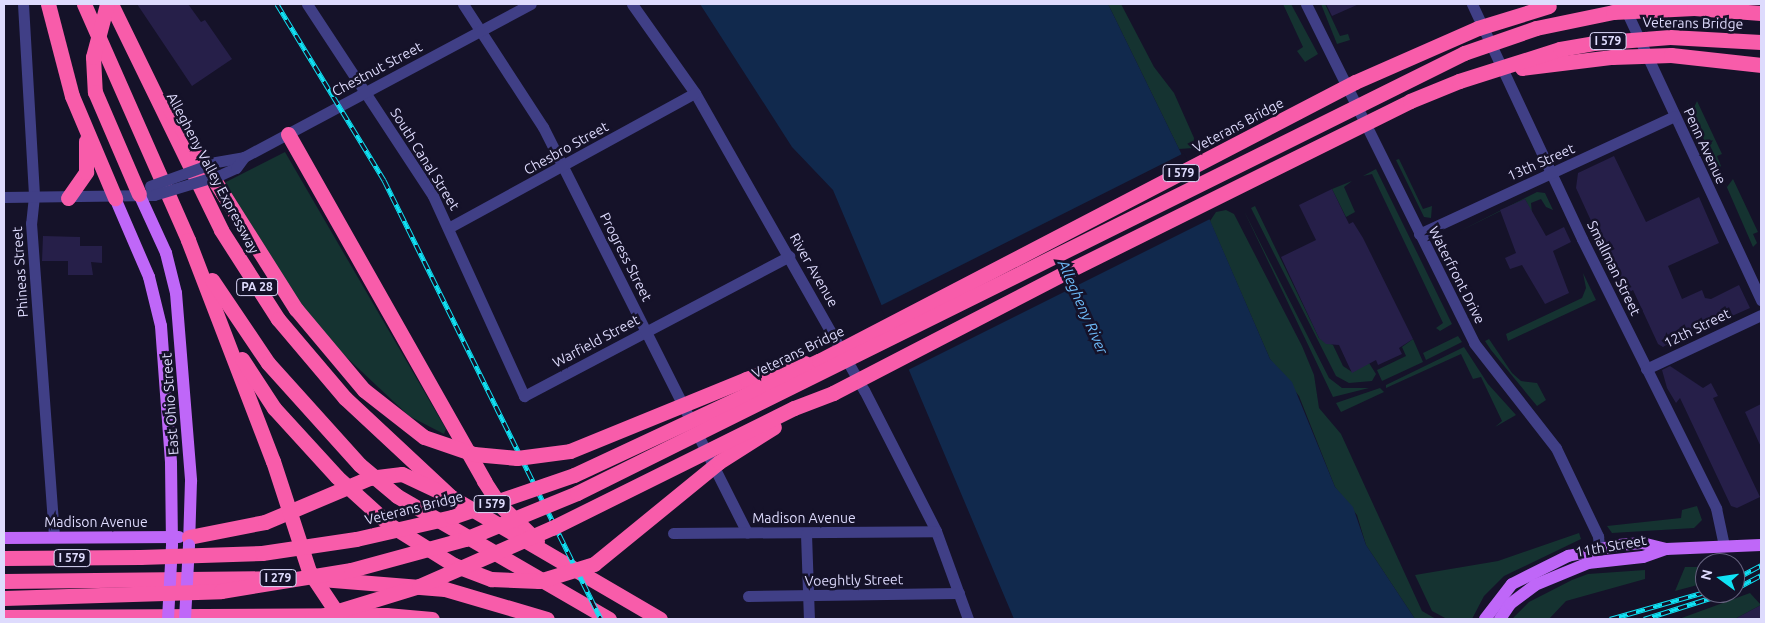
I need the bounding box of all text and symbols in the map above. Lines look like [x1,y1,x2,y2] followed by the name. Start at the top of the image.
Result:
[1643,14,1743,32] street label: Veterans Bridge
[1589,31,1627,50] road number: I 579
[329,38,425,100] street label: Chestnut Street
[163,90,263,256] street label: Allegheny Valley Expressway
[1190,94,1286,156] street label: Veterans Bridge
[387,105,463,213] street label: South Canal Street
[1680,105,1730,187] street label: Penn Avenue
[521,118,611,178] street label: Chesbro Street
[1505,140,1577,184] street label: 13th Street
[1162,164,1200,182] road number: I 579
[596,210,656,304] street label: Progress Street
[1584,218,1644,318] street label: Smallman Street
[1425,224,1489,326] street label: Waterfront Drive
[8,226,32,318] street label: Phineas Street
[786,230,842,310] street label: River Avenue
[1054,257,1112,357] water label: Allegheny River
[236,278,278,296] road number: PA 28
[1661,305,1733,351] street label: 12th Street
[550,311,642,371] street label: Warfield Street
[749,322,847,382] street label: Veterans Bridge
[158,352,182,456] street label: East Ohio Street
[363,488,465,528] street label: Veterans Bridge
[473,494,511,514] road number: I 579
[752,510,856,526] street label: Madison Avenue
[44,514,148,530] street label: Madison Avenue
[1574,532,1648,560] street label: 11th Street
[53,548,91,568] road number: I 579
[1695,553,1745,603] north arrow
[259,568,297,588] road number: I 279
[1697,568,1715,582] text: N
[805,571,903,589] street label: Voeghtly Street

